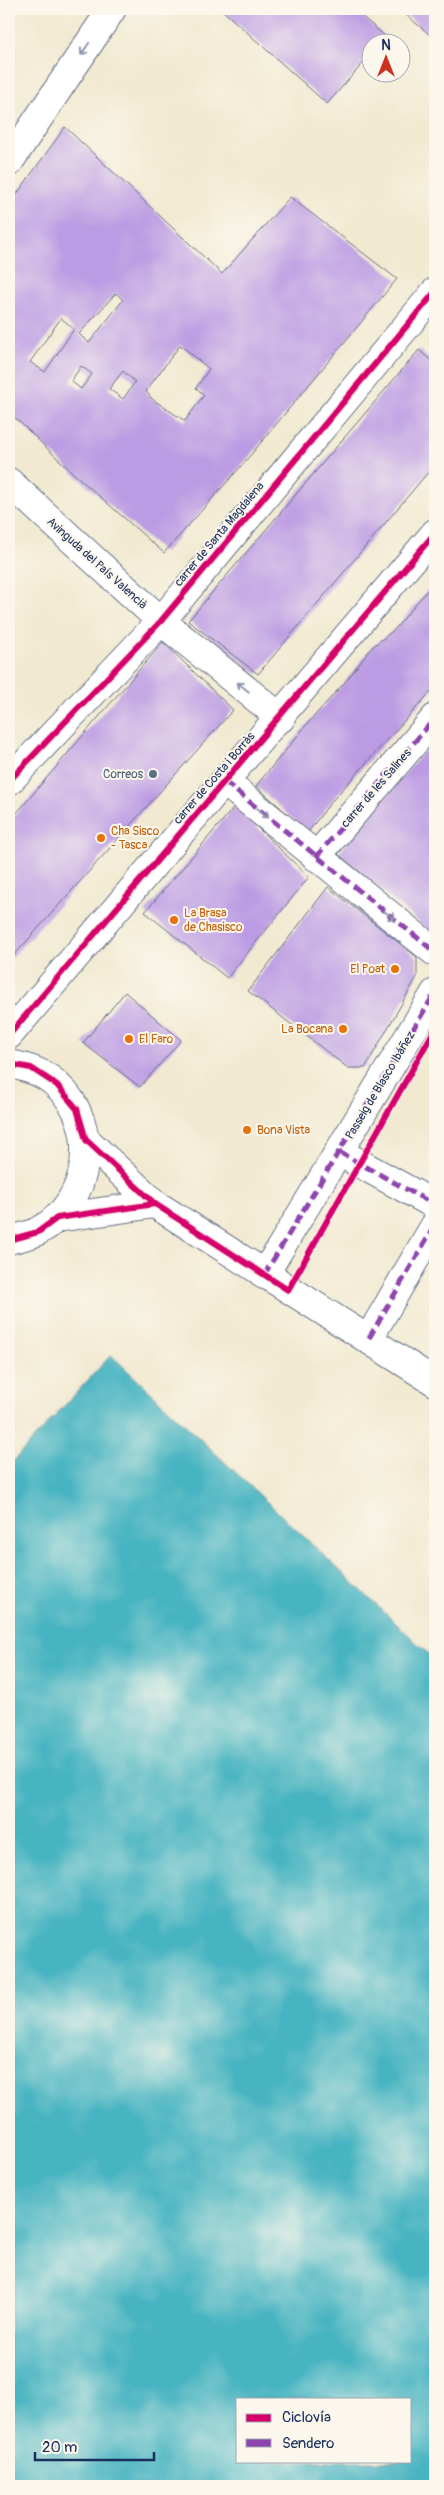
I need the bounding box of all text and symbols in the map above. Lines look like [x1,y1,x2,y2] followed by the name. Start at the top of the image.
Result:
[362,32,412,82] north arrow
[381,37,391,54] text: N
[80,42,90,56] one-way arrow
[171,479,268,590] street label: carrer de Santa Magdalena
[43,514,150,613] street label: Avinguda del País Valencià
[236,681,249,692] one-way arrow
[170,729,259,827] street label: carrer de Costa i Borràs
[338,745,415,831] street label: carrer de les Salines
[103,767,144,782] place label: Correos
[147,768,159,780] marker: Correos
[256,807,269,818] one-way arrow
[111,824,160,853] place label: Cha Sisco - Tasca
[95,832,107,844] marker: Cha Sisco - Tasca
[184,906,243,935] place label: La Brasa de Chasisco
[382,910,395,921] one-way arrow
[168,914,180,926] marker: La Brasa de Chasisco
[350,962,385,977] place label: El Poat
[389,963,401,975] marker: El Poat
[281,1022,333,1037] place label: La Bocana
[337,1023,349,1035] marker: La Bocana
[342,1029,419,1142] street label: Passeig de Blasco Ibáñez
[139,1032,174,1047] place label: El Faro
[123,1033,135,1045] marker: El Faro
[257,1123,311,1138] place label: Bona Vista
[241,1124,253,1136] marker: Bona Vista
[236,2398,412,2462] legend
[282,2408,331,2427] text: Ciclovía
[35,2430,154,2462] scale bar
[282,2434,334,2453] text: Sendero
[42,2438,77,2457] text: 20 m

